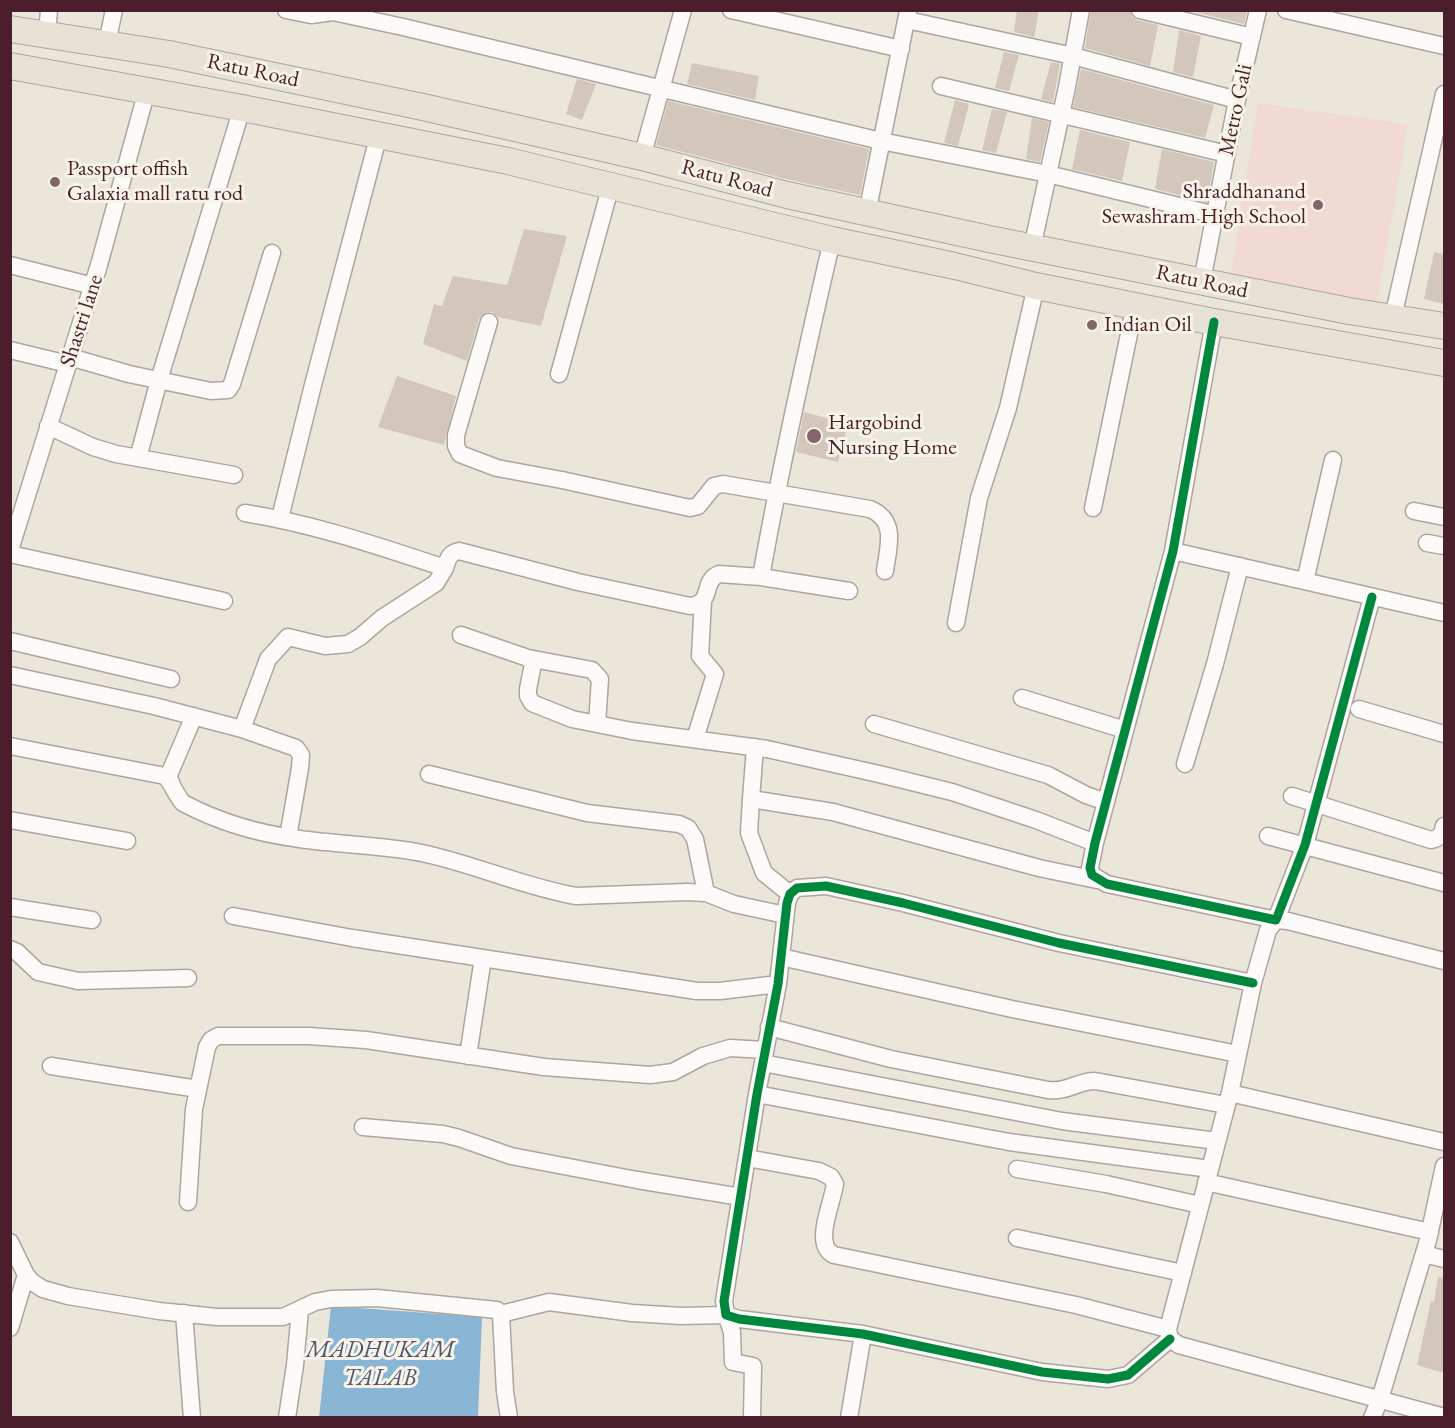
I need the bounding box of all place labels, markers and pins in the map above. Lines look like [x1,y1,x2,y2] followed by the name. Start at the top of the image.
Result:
[67,156,243,208] place label: Passport offish Galaxia mall ratu rod
[48,175,62,189] marker: Passport offish Galaxia mall ratu rod
[1102,179,1306,230] place label: Shraddhanand Sewashram High School
[1311,198,1325,212] marker: Shraddhanand Sewashram High School
[1104,312,1192,338] place label: Indian Oil
[1085,318,1099,332] marker: Indian Oil
[828,410,957,462] place label: Hargobind Nursing Home
[805,427,823,445] marker: Hargobind Nursing Home

